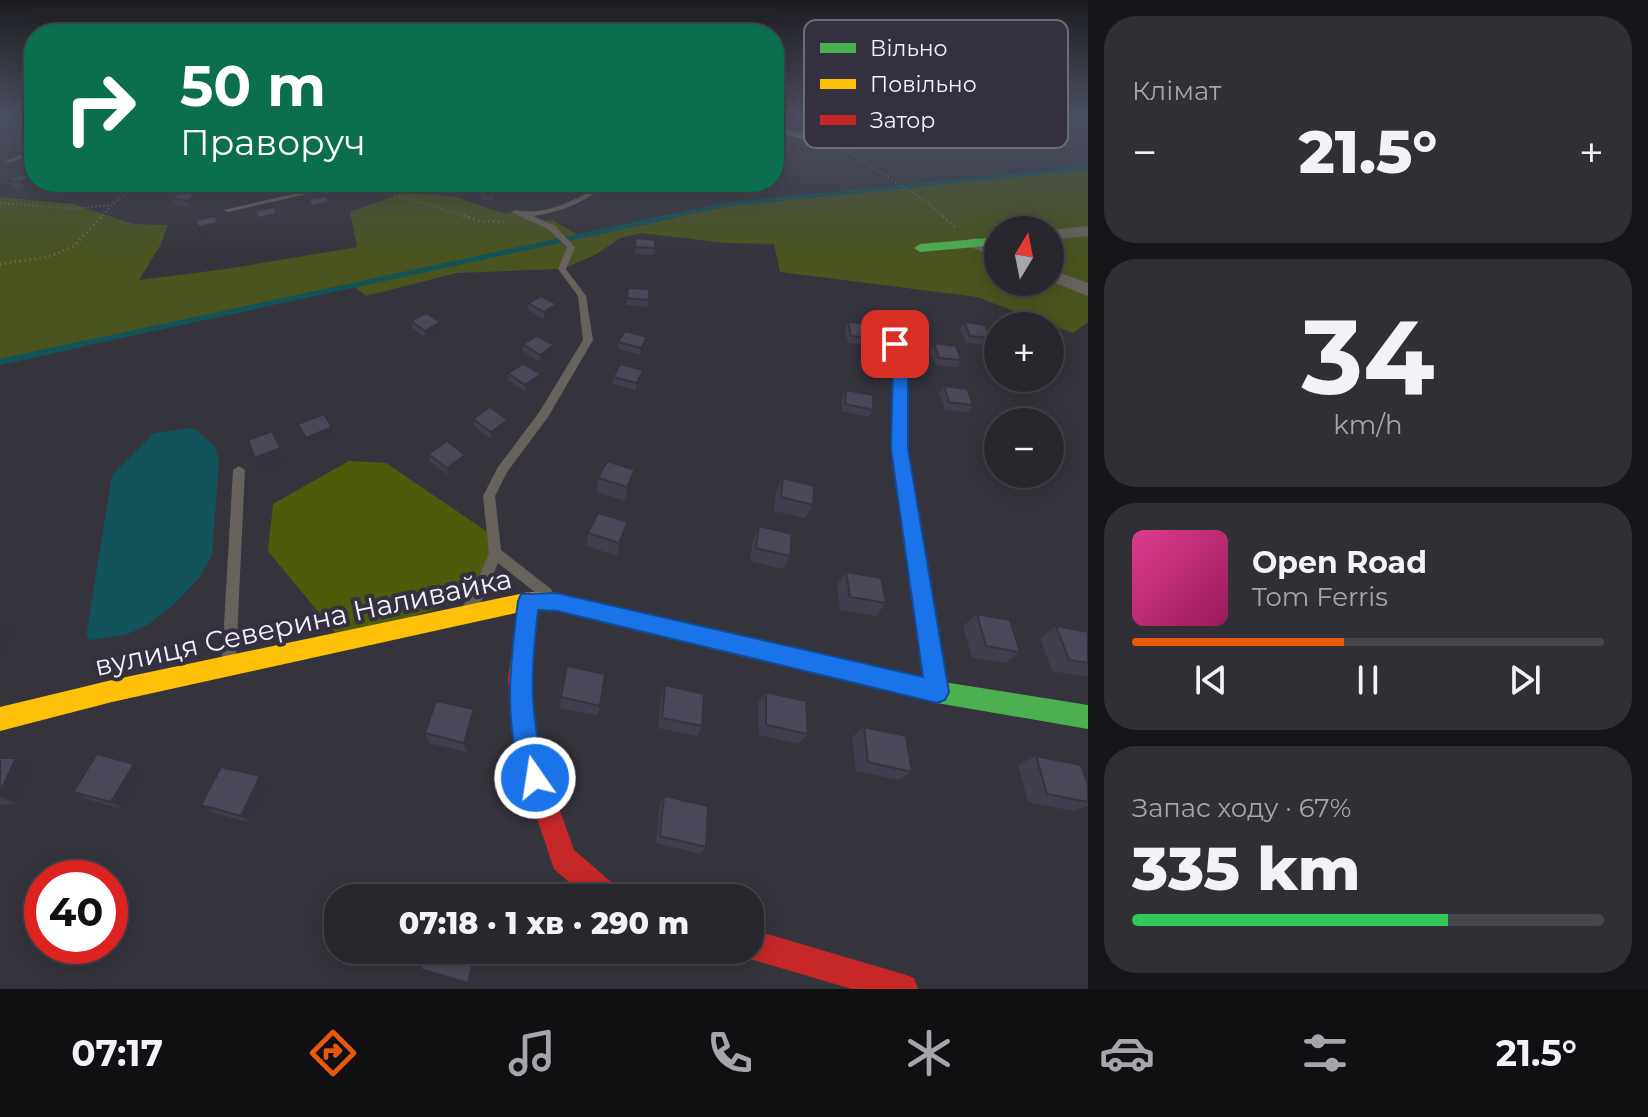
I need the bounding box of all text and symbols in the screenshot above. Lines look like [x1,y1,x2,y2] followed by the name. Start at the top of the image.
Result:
[804,20,1068,148] legend
[870,35,948,62] text: Вільно
[180,52,326,120] text: 50 m
[48,56,152,160] icon: right
[870,71,977,98] text: Повільно
[1132,75,1221,107] text: Клімат
[870,107,935,134] text: Затор
[1299,115,1437,188] text: 21.5°
[180,120,366,164] text: Праворуч
[1132,125,1157,179] text: −
[1579,125,1604,179] text: +
[984,216,1064,296] north arrow
[984,216,1064,488] map controls
[1301,293,1435,420] text: 34
[861,310,929,378] pin
[984,312,1064,392] button: +
[873,322,917,366] icon: arrive
[984,408,1064,488] button: −
[1333,409,1403,441] text: km/h
[1252,544,1427,581] text: Open Road
[91,561,515,683] street label: вулиця Северина Наливайка
[1252,581,1388,613] text: Tom Ferris
[1189,658,1233,702] icon: previous
[1346,658,1390,702] icon: pause
[1503,658,1547,702] icon: next
[493,736,577,820] position arrow
[1132,792,1351,824] text: Запас ходу · 67%
[1132,832,1361,905] text: 335 km
[24,860,128,964] speed limit sign: 40
[399,905,689,942] text: 07:18 · 1 хв · 290 m
[305,1025,361,1081] icon: directions
[504,1025,560,1081] icon: music
[702,1025,758,1081] icon: phone
[901,1025,957,1081] icon: climate
[1099,1025,1155,1081] icon: car
[1297,1025,1353,1081] icon: filters
[71,1031,163,1075] text: 07:17
[1496,1031,1577,1075] text: 21.5°

